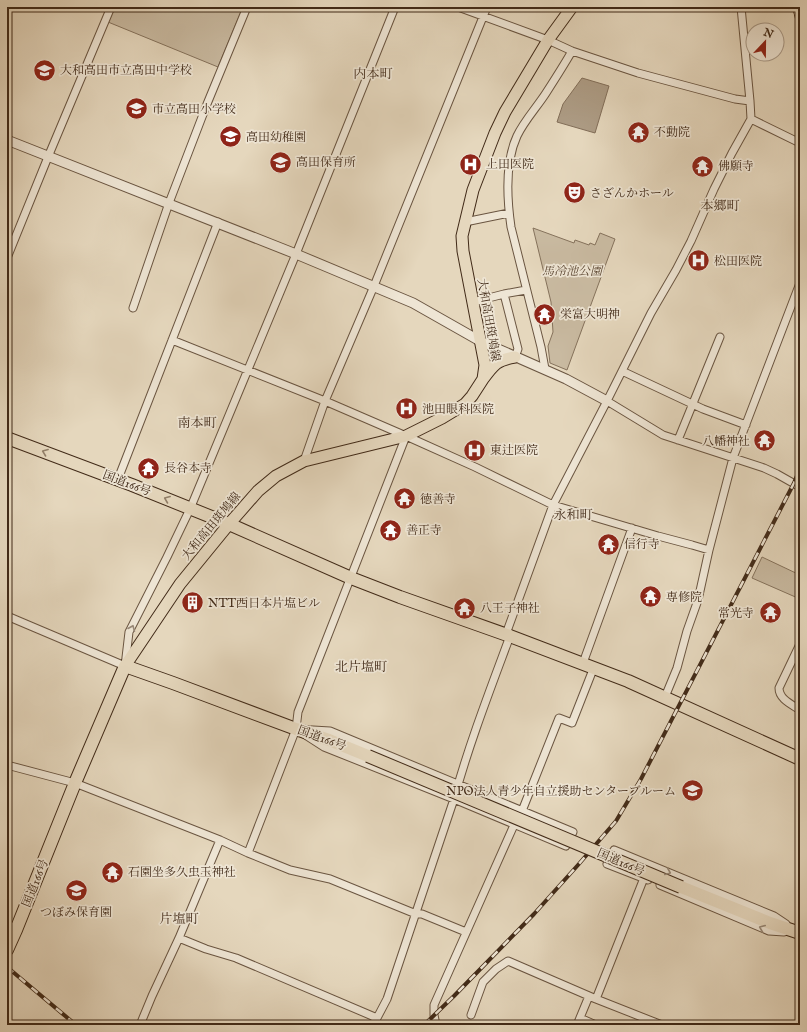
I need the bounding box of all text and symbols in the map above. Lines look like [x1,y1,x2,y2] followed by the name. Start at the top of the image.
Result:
[745,22,785,62] north arrow
[760,25,776,42] text: N
[31,57,57,83] school or university icon: 大和高田市立高田中学校
[60,63,192,78] place label: 大和高田市立高田中学校
[353,66,393,83] district label: 内本町
[123,96,149,122] school or university icon: 市立高田小学校
[152,102,236,117] place label: 市立高田小学校
[626,119,652,145] temple icon: 不動院
[217,124,243,150] school or university icon: 高田幼稚園
[654,125,690,140] place label: 不動院
[246,130,306,145] place label: 高田幼稚園
[268,149,294,175] school or university icon: 高田保育所
[458,151,484,177] hospital icon: 上田医院
[690,153,716,179] temple icon: 佛願寺
[296,155,356,170] place label: 高田保育所
[486,157,534,172] place label: 上田医院
[718,159,754,174] place label: 佛願寺
[562,180,588,206] theatre icon: さざんかホール
[590,186,674,201] place label: さざんかホール
[700,198,740,215] district label: 本郷町
[686,248,712,274] hospital icon: 松田医院
[714,254,762,269] place label: 松田医院
[542,264,604,279] park label: 馬冷池公園
[474,277,503,363] street label: 大和高田斑鳩線
[532,301,558,327] temple icon: 栄富大明神
[560,307,620,322] place label: 栄富大明神
[394,396,420,422] hospital icon: 池田眼科医院
[422,402,494,417] place label: 池田眼科医院
[177,415,217,432] district label: 南本町
[752,428,778,454] temple icon: 八幡神社
[702,434,750,449] place label: 八幡神社
[461,437,487,463] hospital icon: 東辻医院
[490,443,538,458] place label: 東辻医院
[42,449,49,457] one-way arrow
[136,455,162,481] temple icon: 長谷本寺
[164,461,212,476] place label: 長谷本寺
[101,467,153,500] street label: 国道166号
[391,486,417,512] temple icon: 徳善寺
[179,489,244,563] street label: 大和高田斑鳩線
[420,492,456,507] place label: 徳善寺
[163,496,171,504] one-way arrow
[553,507,593,524] district label: 永和町
[378,517,404,543] temple icon: 善正寺
[406,523,442,538] place label: 善正寺
[595,531,621,557] temple icon: 信行寺
[624,537,660,552] place label: 信行寺
[637,584,663,610] temple icon: 専修院
[180,590,206,616] building icon: NTT西日本片塩ビル
[666,590,702,605] place label: 専修院
[451,595,477,621] temple icon: 八王子神社
[208,596,320,611] place label: NTT西日本片塩ビル
[757,600,783,626] temple icon: 常光寺
[480,601,540,616] place label: 八王子神社
[718,606,754,621] place label: 常光寺
[127,625,135,632] one-way arrow
[335,659,387,676] district label: 北片塩町
[295,723,348,754] street label: 国道166号
[679,778,705,804] school or university icon: NPO法人青少年自立援助センターブルーム
[446,784,676,799] place label: NPO法人青少年自立援助センターブルーム
[595,846,647,879] street label: 国道166号
[19,857,52,909] street label: 国道166号
[99,859,125,885] temple icon: 石園坐多久虫玉神社
[128,865,236,880] place label: 石園坐多久虫玉神社
[665,868,672,876] one-way arrow
[63,878,89,904] school or university icon: つぼみ保育園
[40,905,112,920] place label: つぼみ保育園
[159,911,199,928] district label: 片塩町
[758,924,765,932] one-way arrow

